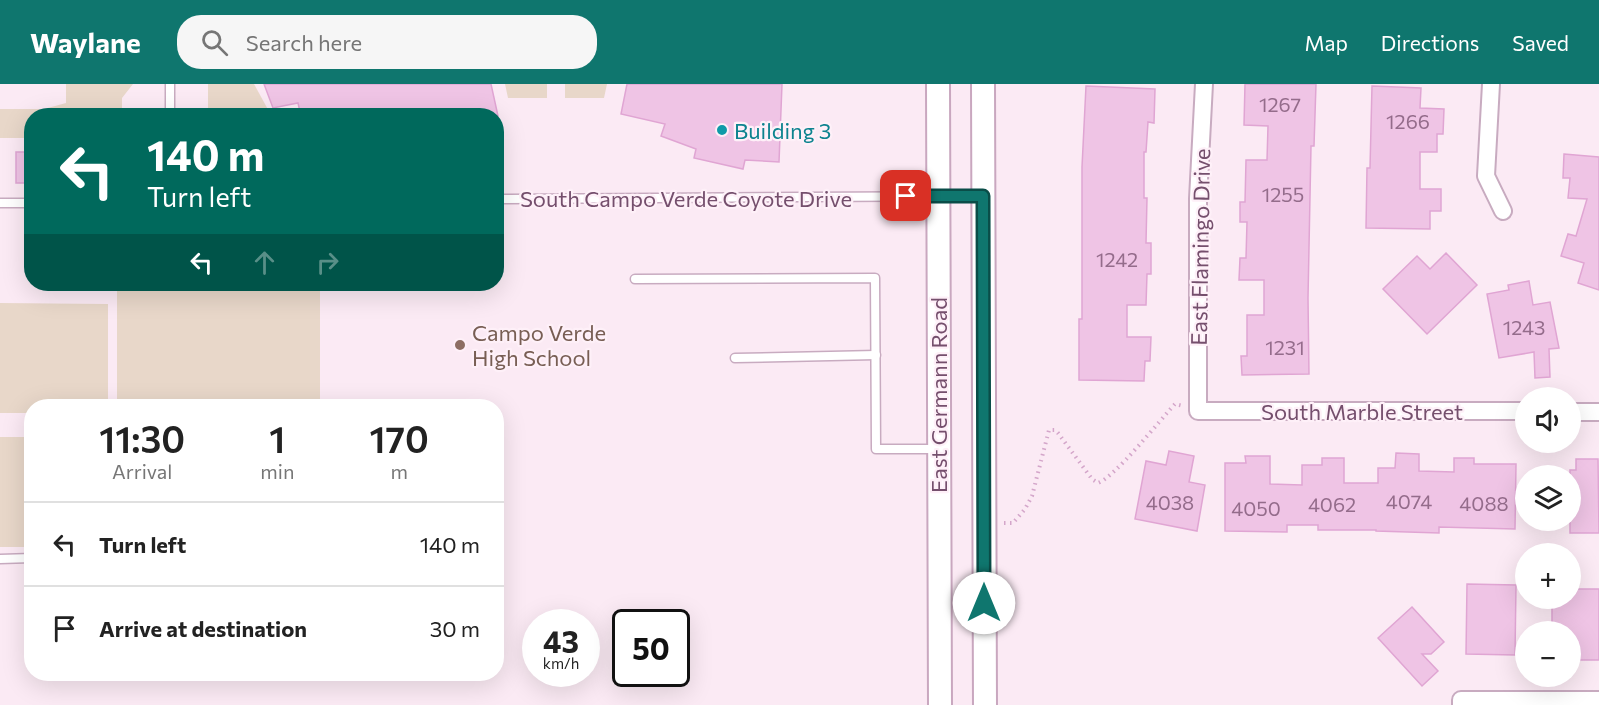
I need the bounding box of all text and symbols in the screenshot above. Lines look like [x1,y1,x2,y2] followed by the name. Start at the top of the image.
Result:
[177,15,597,69] search box
[30,25,141,59] text: Waylane
[198,26,231,59] icon: search
[246,29,362,56] text: Search here
[1305,30,1348,55] text: Map
[1381,30,1479,55] text: Directions
[1512,30,1569,55] text: Saved
[1259,92,1301,116] house number: 1267
[1386,109,1430,133] house number: 1266
[734,117,831,144] place label: Building 3
[715,123,729,137] marker: Building 3
[147,128,264,180] text: 140 m
[48,132,126,210] icon: left
[1185,148,1215,346] street label: East Flamingo Drive
[880,170,931,221] pin
[889,179,922,212] icon: arrive
[147,180,251,213] text: Turn left
[1262,182,1304,206] house number: 1255
[520,185,852,212] street label: South Campo Verde Coyote Drive
[185,246,218,279] icon: left
[248,246,281,279] icon: ahead
[311,246,344,279] icon: right
[1096,247,1138,271] house number: 1242
[925,297,952,493] street label: East Germann Road
[1503,315,1545,339] house number: 1243
[472,319,606,371] place label: Campo Verde High School
[1265,335,1305,359] house number: 1231
[453,338,467,352] marker: Campo Verde High School
[1515,387,1581,687] map controls
[1515,387,1581,453] button: sound
[1261,398,1463,425] street label: South Marble Street
[99,416,185,460] text: 11:30
[269,416,285,460] text: 1
[370,416,429,460] text: 170
[112,459,172,483] text: Arrival
[260,459,294,483] text: min
[390,459,408,483] text: m
[1515,465,1581,531] button: layers
[1386,489,1432,513] house number: 4074
[1146,490,1194,514] house number: 4038
[1459,491,1509,515] house number: 4088
[1308,492,1356,516] house number: 4062
[1231,496,1281,520] house number: 4050
[48,528,81,561] icon: left
[99,531,186,558] text: Turn left
[420,531,480,558] text: 140 m
[1515,543,1581,609] button: +
[952,571,1016,635] position arrow
[612,609,690,687] speed limit sign: 50
[48,612,81,645] icon: arrive
[99,615,307,642] text: Arrive at destination
[430,615,480,642] text: 30 m
[1515,621,1581,687] button: −
[543,622,579,659] text: 43
[543,654,579,672] text: km/h

